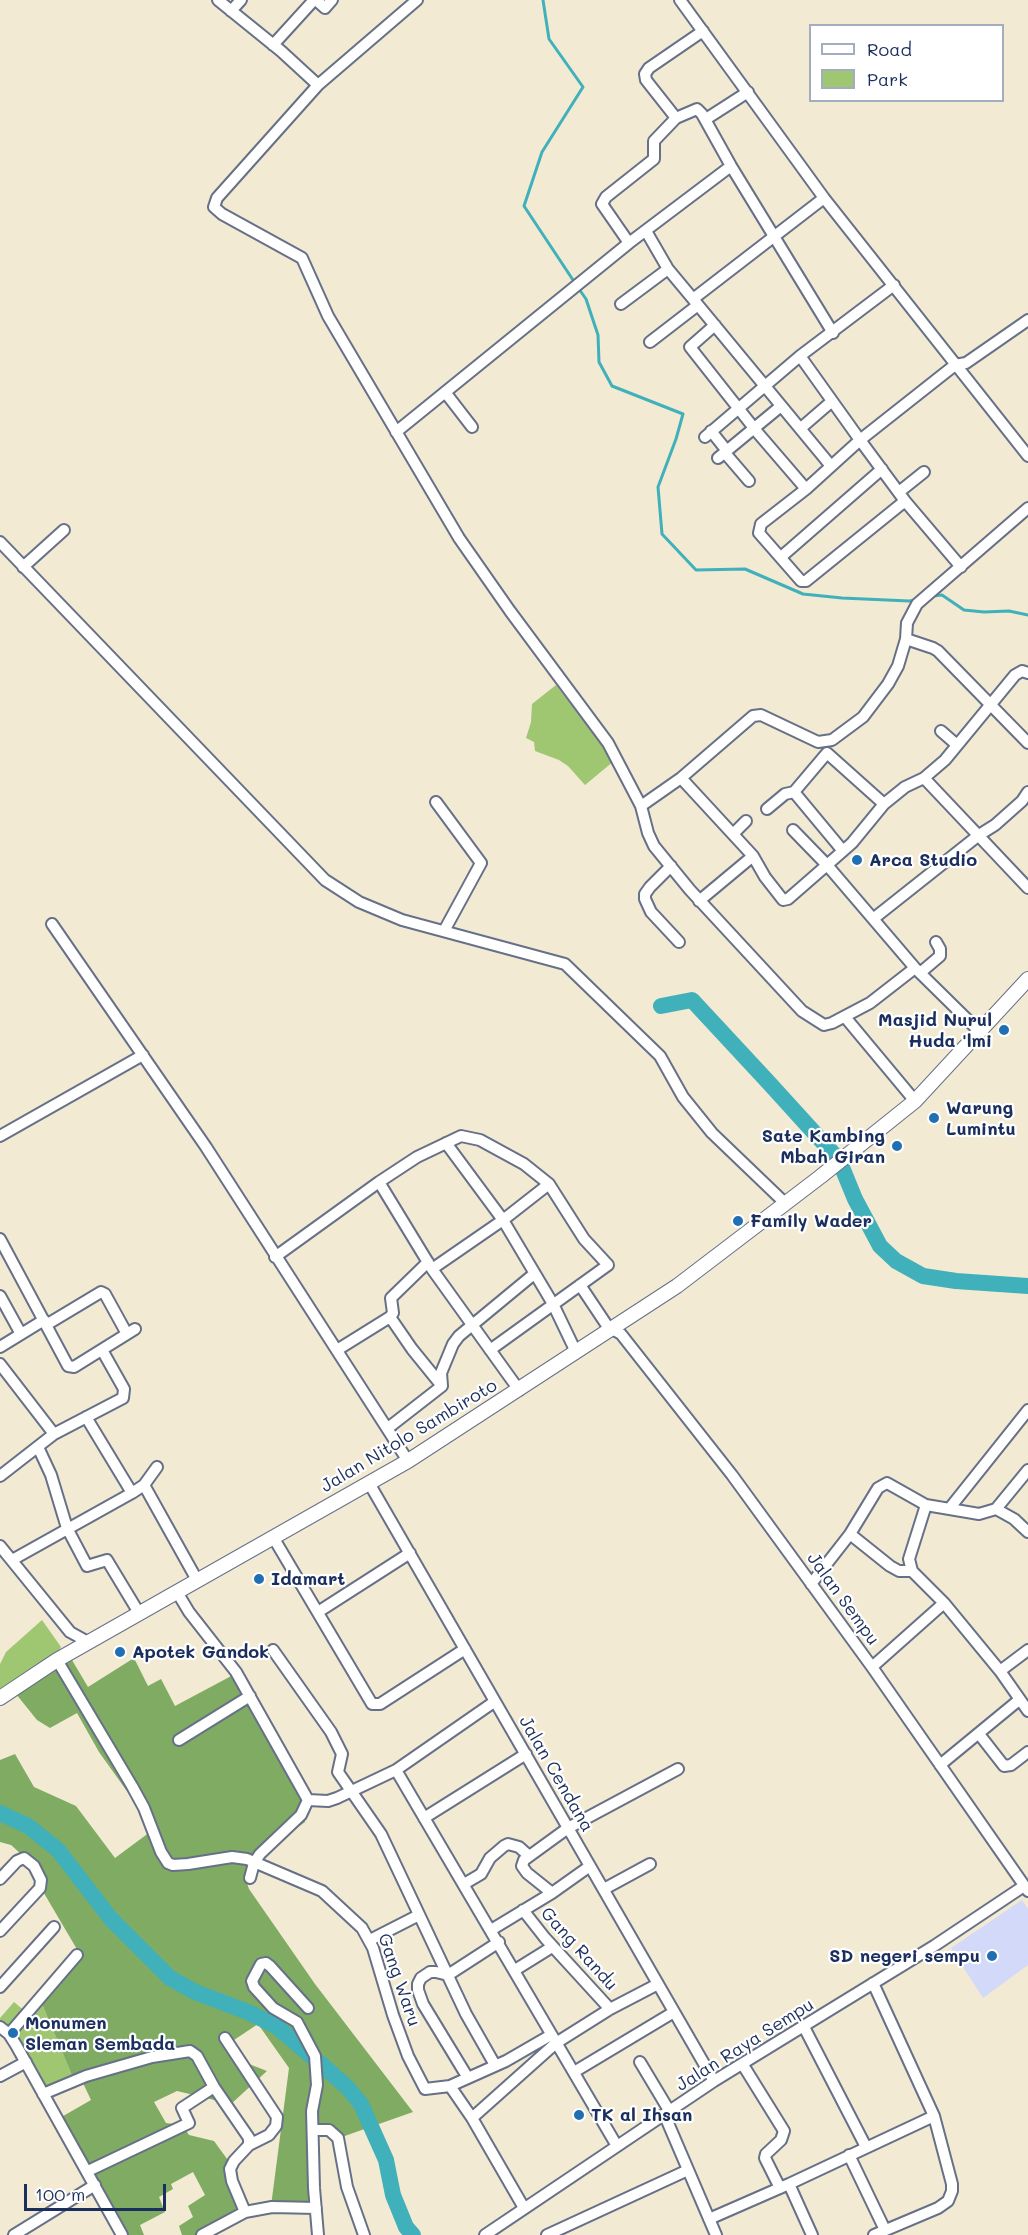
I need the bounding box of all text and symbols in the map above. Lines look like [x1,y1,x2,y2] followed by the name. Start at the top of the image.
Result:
[809,24,1004,102] legend
[867,37,912,61] text: Road
[867,67,908,91] text: Park
[869,849,977,871] place label: Arca Studio
[850,853,864,867] marker: Arca Studio
[878,1009,992,1052] place label: Masjid Nurul Huda 'lmi
[997,1023,1011,1037] marker: Masjid Nurul Huda 'lmi
[946,1097,1016,1140] place label: Warung Lumintu
[927,1111,941,1125] marker: Warung Lumintu
[762,1125,885,1168] place label: Sate Kambing Mbah Giran
[890,1139,904,1153] marker: Sate Kambing Mbah Giran
[750,1210,872,1232] place label: Family Wader
[731,1214,745,1228] marker: Family Wader
[317,1375,501,1497] street label: Jalan Nitolo Sambiroto
[802,1549,884,1649] street label: Jalan Sempu
[271,1568,345,1590] place label: Idamart
[252,1572,266,1586] marker: Idamart
[132,1641,269,1663] place label: Apotek Gandok
[113,1645,127,1659] marker: Apotek Gandok
[514,1712,598,1836] street label: Jalan Cendana
[536,1903,622,1995] street label: Gang Randu
[373,1931,425,2029] street label: Gang Waru
[829,1945,980,1967] place label: SD negeri sempu
[985,1949,999,1963] marker: SD negeri sempu
[672,1994,818,2096] street label: Jalan Raya Sempu
[25,2012,175,2054] place label: Monumen Sleman Sembada
[6,2026,20,2040] marker: Monumen Sleman Sembada
[591,2104,692,2126] place label: TK al Ihsan
[572,2108,586,2122] marker: TK al Ihsan
[27,2172,170,2210] scale bar
[35,2182,85,2206] text: 100 m

